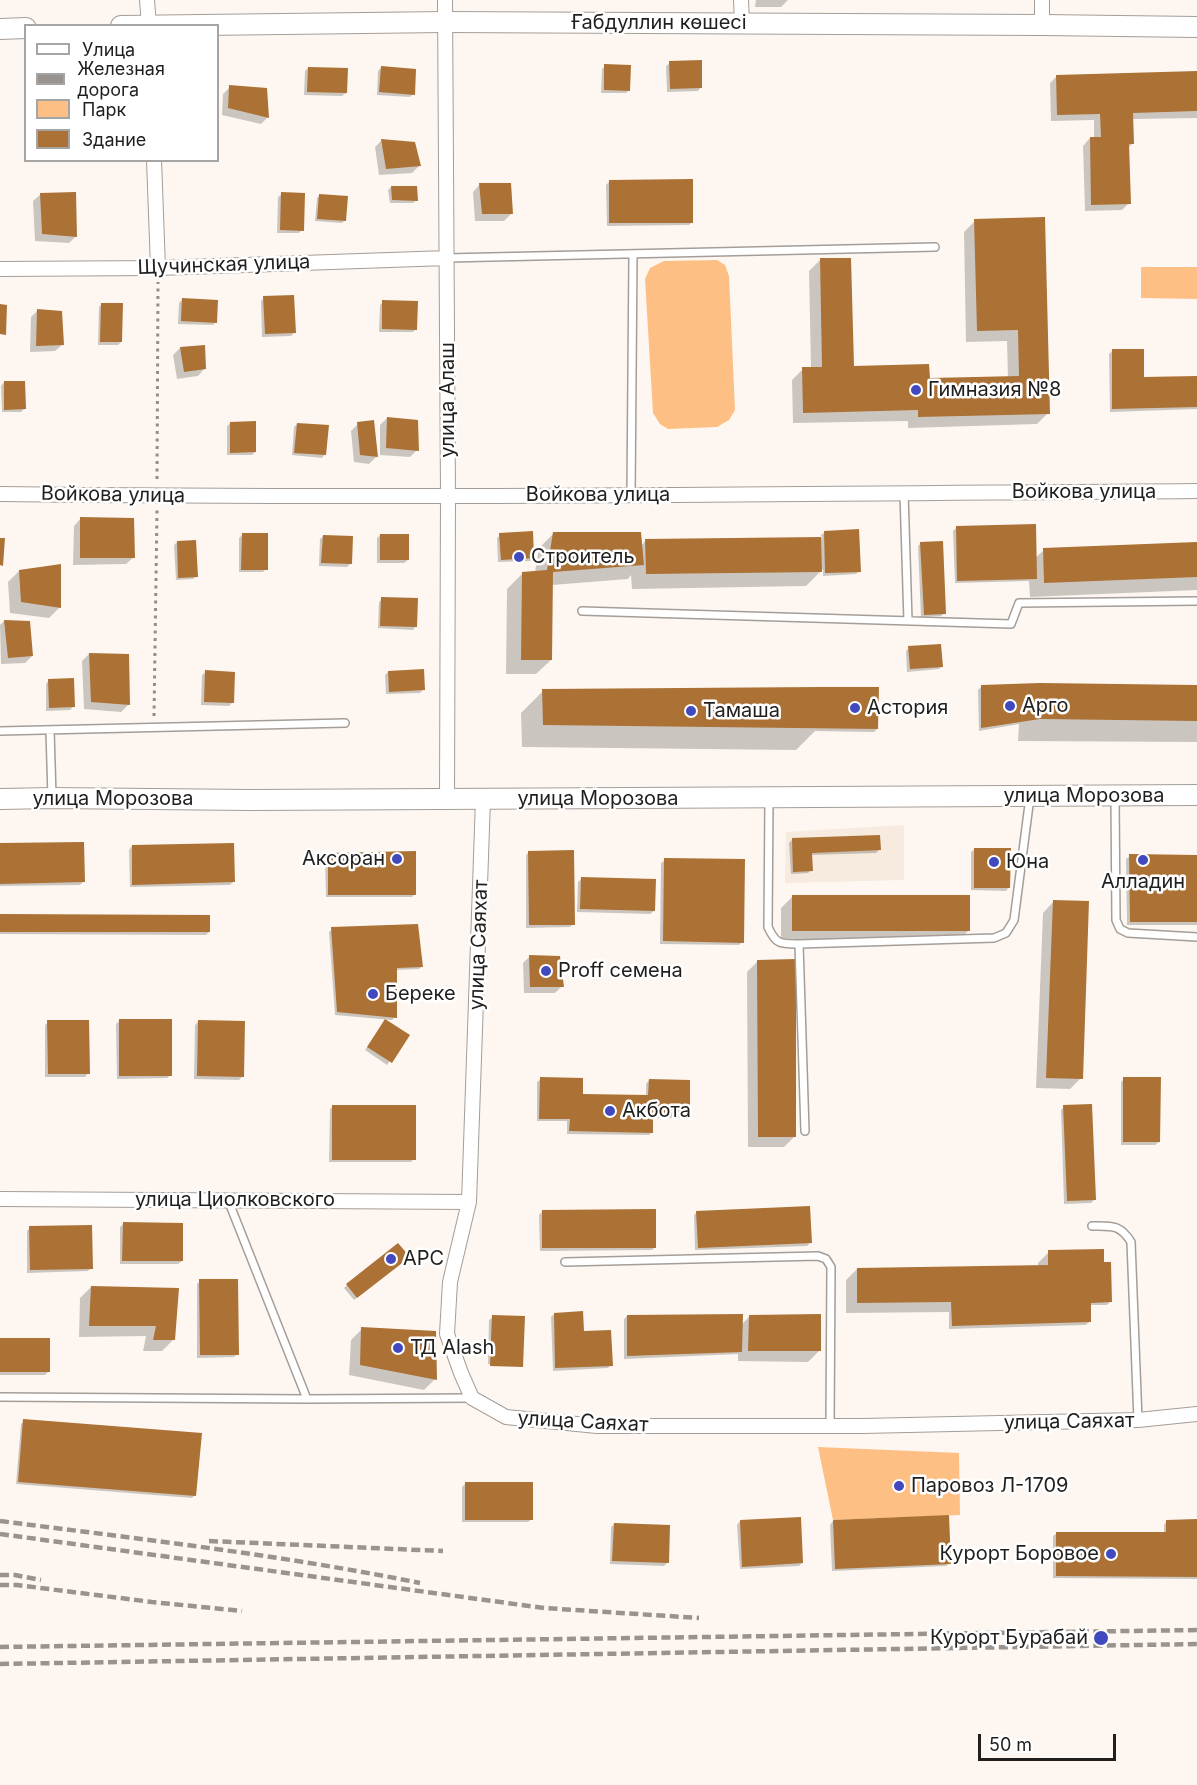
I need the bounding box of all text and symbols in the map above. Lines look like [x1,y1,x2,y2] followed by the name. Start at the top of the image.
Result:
[571,11,747,35] street label: Ғабдуллин көшесі
[24,24,219,162] legend
[82,39,135,60] text: Улица
[77,58,165,100] text: Железная дорога
[82,99,126,120] text: Парк
[82,129,146,150] text: Здание
[137,250,311,280] street label: Щучинская улица
[436,342,460,458] street label: улица Алаш
[928,378,1061,402] place label: Гимназия №8
[909,383,923,397] marker: Гимназия №8
[1012,480,1156,504] street label: Войкова улица
[41,482,185,508] street label: Войкова улица
[526,483,670,507] street label: Войкова улица
[531,545,635,569] place label: Строитель
[512,550,526,564] marker: Строитель
[1022,694,1068,718] place label: Арго
[867,696,948,720] place label: Астория
[703,699,780,723] place label: Тамаша
[1003,699,1017,713] marker: Арго
[848,701,862,715] marker: Астория
[684,704,698,718] marker: Тамаша
[1003,784,1165,808] street label: улица Морозова
[32,787,194,811] street label: улица Морозова
[517,787,679,811] street label: улица Морозова
[302,847,385,871] place label: Аксоран
[1006,850,1049,874] place label: Юна
[390,852,404,866] marker: Аксоран
[1136,853,1150,867] marker: Алладин
[987,855,1001,869] marker: Юна
[1101,870,1185,894] place label: Алладин
[465,879,493,1011] street label: улица Саяхат
[558,959,683,983] place label: Proff семена
[539,964,553,978] marker: Proff семена
[385,982,456,1006] place label: Береке
[366,987,380,1001] marker: Береке
[622,1099,691,1123] place label: Акбота
[603,1104,617,1118] marker: Акбота
[135,1188,335,1212] street label: улица Циолковского
[403,1247,444,1271] place label: АРС
[384,1252,398,1266] marker: АРС
[410,1336,494,1360] place label: ТД Alash
[391,1341,405,1355] marker: ТД Alash
[517,1407,649,1437] street label: улица Саяхат
[1003,1409,1135,1435] street label: улица Саяхат
[911,1474,1068,1498] place label: Паровоз Л-1709
[892,1479,906,1493] marker: Паровоз Л-1709
[940,1542,1099,1566] place label: Курорт Боровое
[1104,1547,1118,1561] marker: Курорт Боровое
[930,1626,1088,1650] place label: Курорт Бурабай
[1092,1629,1110,1647] marker: Курорт Бурабай
[981,1722,1119,1760] scale bar
[989,1734,1032,1755] text: 50 m

